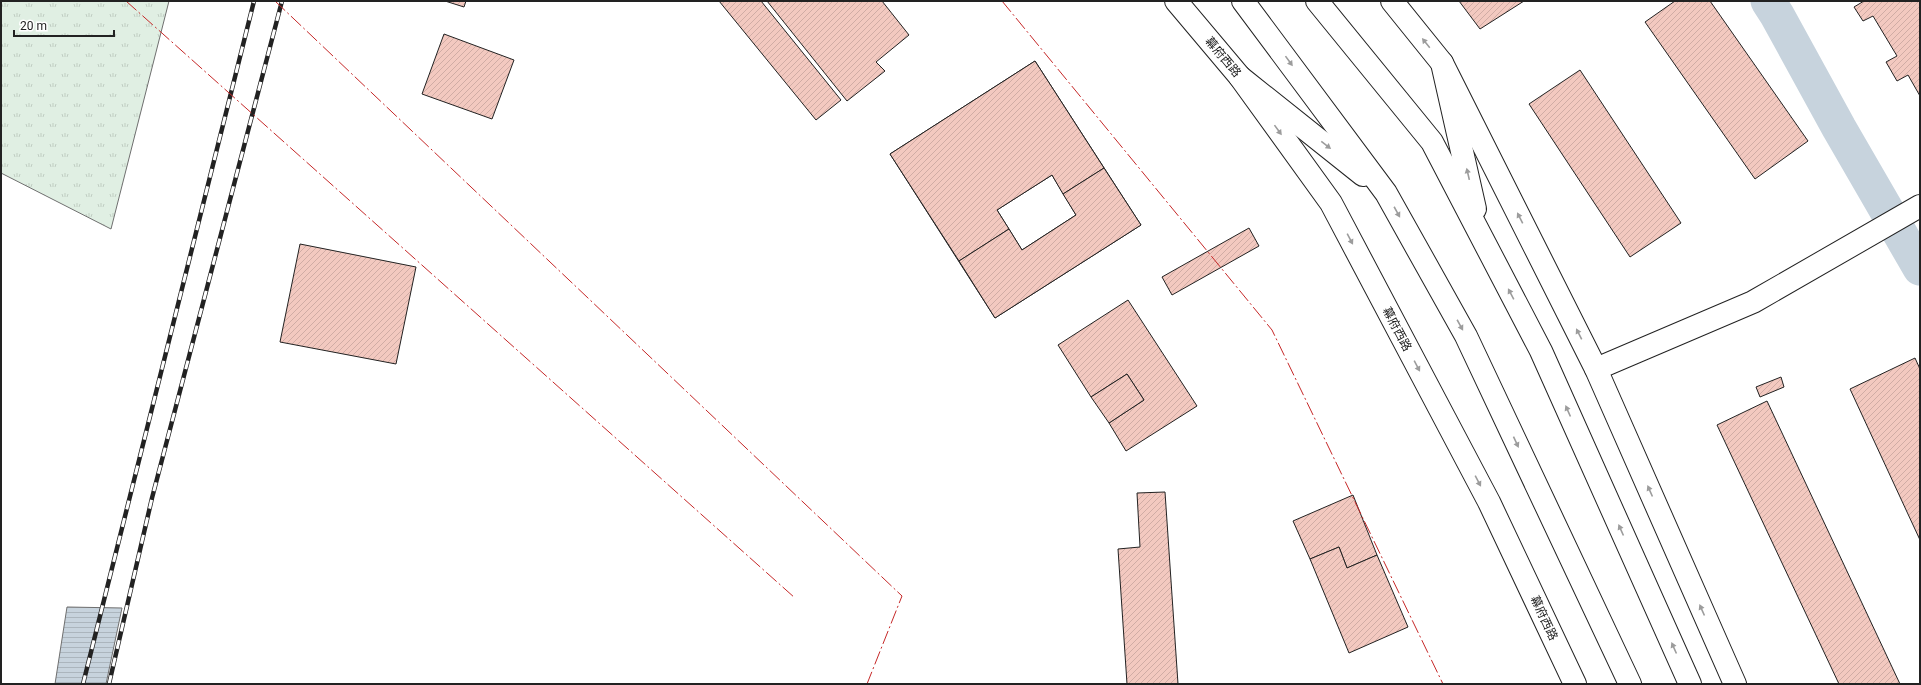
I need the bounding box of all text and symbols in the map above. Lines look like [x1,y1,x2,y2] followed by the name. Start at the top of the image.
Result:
[14,12,114,38] scale bar
[20,19,47,33] text: 20 m
[1202,34,1244,80] street label: 幕府西路
[1421,37,1430,48] one-way arrow
[1285,55,1293,66] one-way arrow
[1274,125,1282,136] one-way arrow
[1320,141,1331,149] one-way arrow
[1464,168,1470,181] one-way arrow
[1393,206,1400,218] one-way arrow
[1517,213,1523,224] one-way arrow
[1346,233,1353,244] one-way arrow
[1508,288,1514,300] one-way arrow
[1380,305,1414,353] street label: 幕府西路
[1457,319,1464,331] one-way arrow
[1576,329,1582,340] one-way arrow
[1414,360,1420,372] one-way arrow
[1564,405,1571,417] one-way arrow
[1513,437,1519,448] one-way arrow
[1475,475,1481,487] one-way arrow
[1647,485,1653,496] one-way arrow
[1617,523,1623,535] one-way arrow
[1528,593,1560,643] street label: 幕府西路
[1699,604,1705,615] one-way arrow
[1670,642,1676,654] one-way arrow

